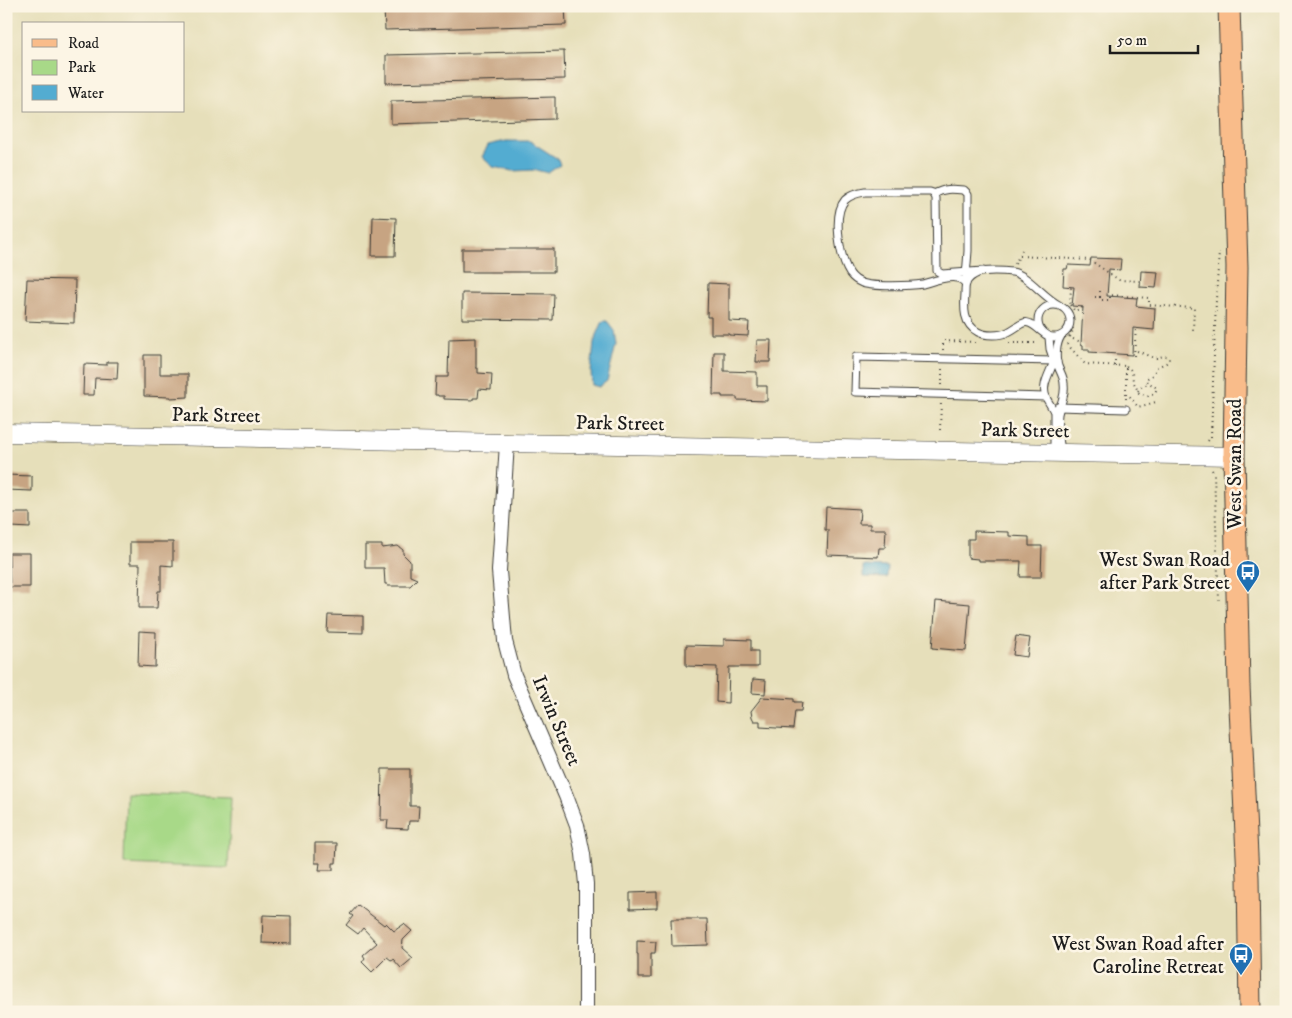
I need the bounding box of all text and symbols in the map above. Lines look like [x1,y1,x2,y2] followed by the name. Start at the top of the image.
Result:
[22,22,185,112] legend
[1110,22,1197,54] scale bar
[1117,31,1147,50] text: 50 m
[68,34,100,53] text: Road
[68,58,97,77] text: Park
[67,84,104,103] text: Water
[1223,399,1248,530] street label: West Swan Road
[171,403,261,429] street label: Park Street
[575,411,665,437] street label: Park Street
[980,418,1070,444] street label: Park Street
[1098,548,1230,596] place label: West Swan Road after Park Street
[1235,559,1261,593] bus stop icon: West Swan Road after Park Street
[526,672,586,770] street label: Irwin Street
[1051,932,1225,980] place label: West Swan Road after Caroline Retreat
[1228,942,1254,976] bus stop icon: West Swan Road after Caroline Retreat

